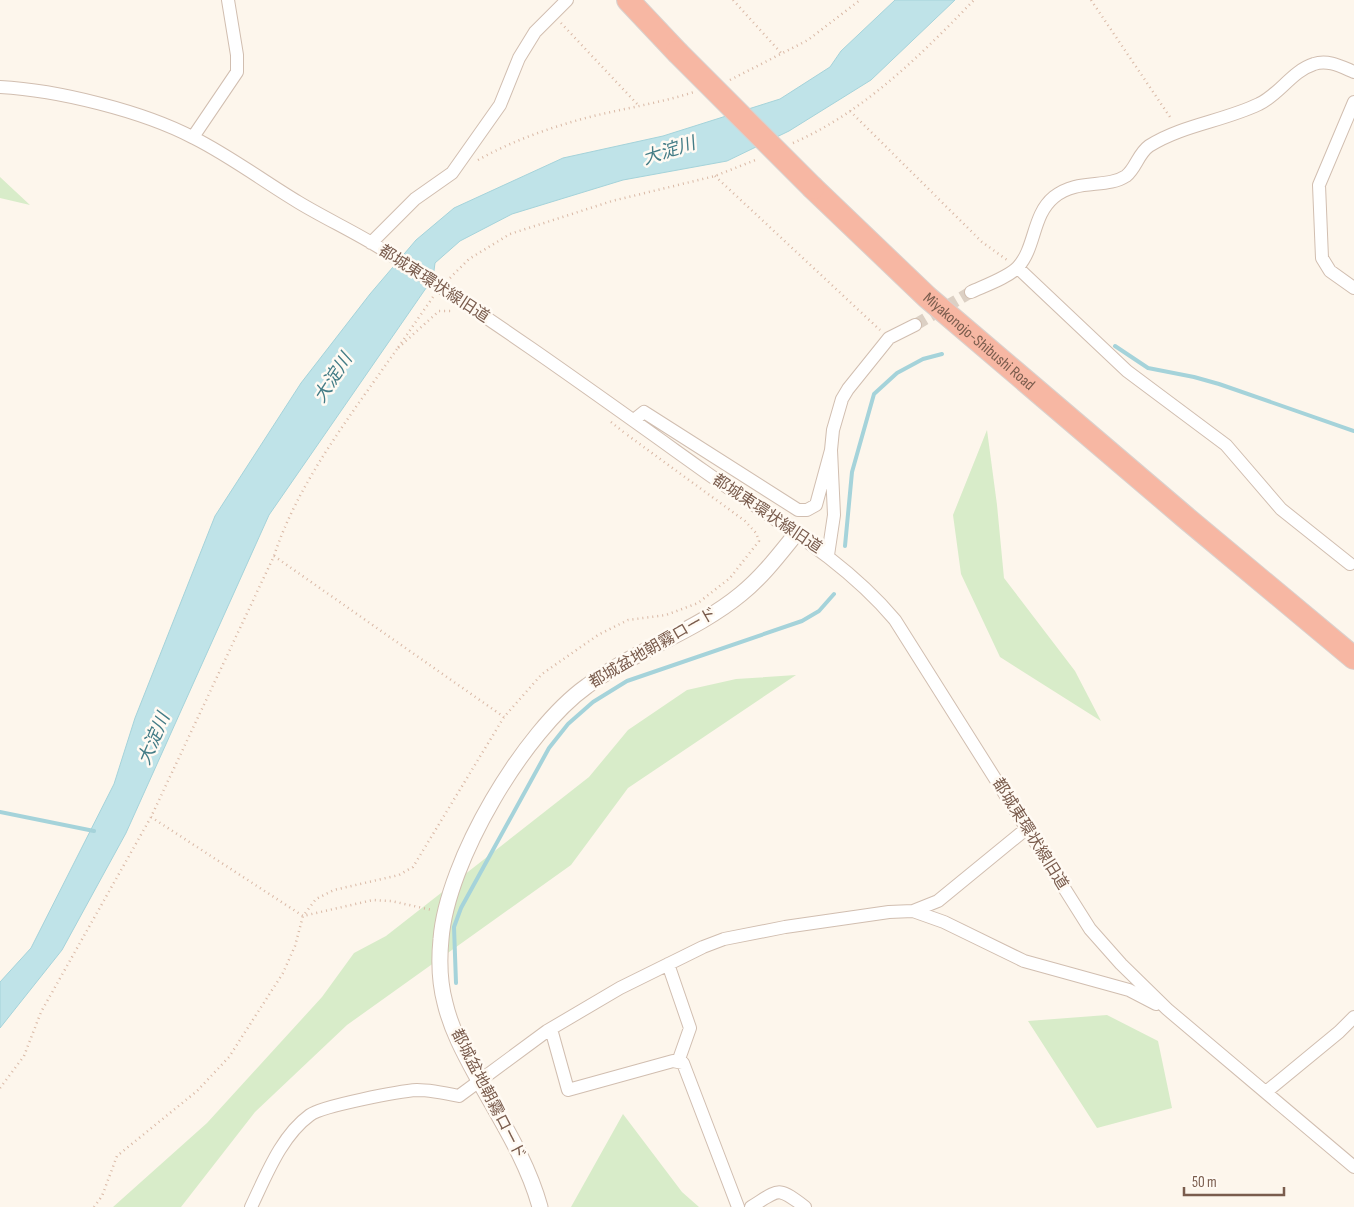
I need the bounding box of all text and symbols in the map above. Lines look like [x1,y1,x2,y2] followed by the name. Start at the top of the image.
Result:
[640,132,700,169] water label: 大淀川
[375,241,493,327] street label: 都城東環状線旧道
[919,288,1039,394] street label: Miyakonojo-Shibushi Road
[309,348,358,406] water label: 大淀川
[709,470,825,558] street label: 都城東環状線旧道
[586,604,720,692] street label: 都城盆地朝霧ロード
[134,708,175,768] water label: 大淀川
[988,775,1072,893] street label: 都城東環状線旧道
[447,1026,529,1162] street label: 都城盆地朝霧ロード
[1184,1164,1284,1196] scale bar
[1192,1173,1217,1192] text: 50 m

